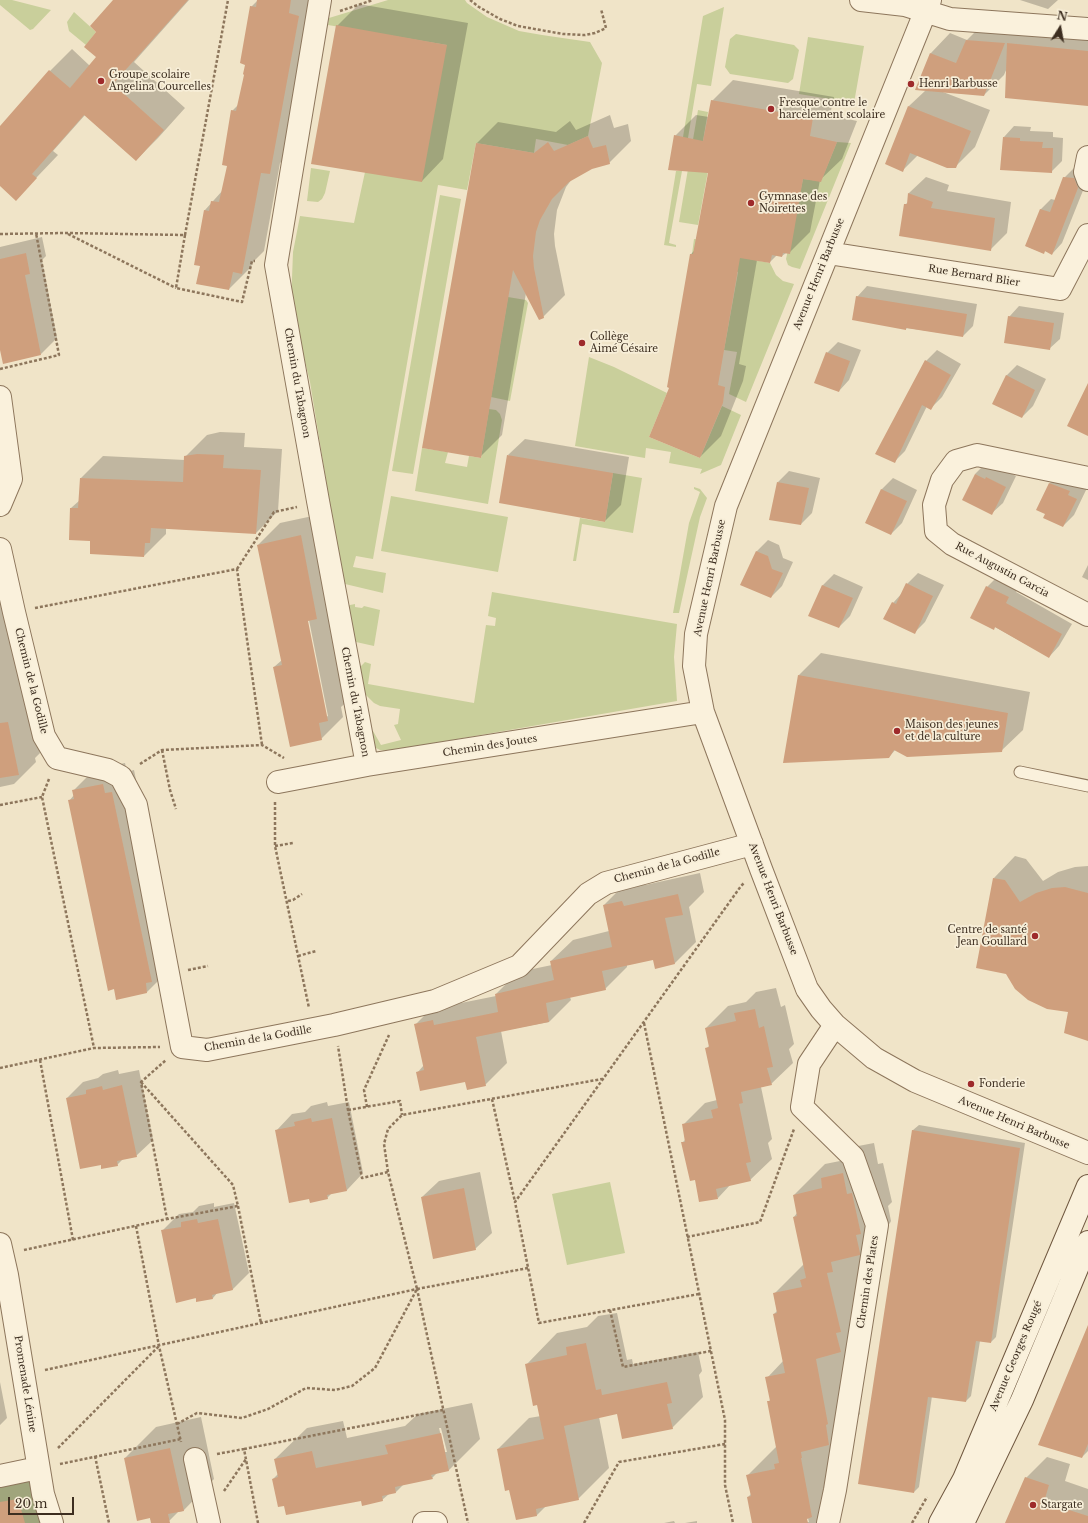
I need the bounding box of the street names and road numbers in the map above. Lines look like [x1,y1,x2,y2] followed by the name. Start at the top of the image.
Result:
[791,216,847,332] street label: Avenue Henri Barbusse
[927,263,1021,289] street label: Rue Bernard Blier
[281,327,313,439] street label: Chemin du Tabagnon
[692,518,728,638] street label: Avenue Henri Barbusse
[953,540,1051,600] street label: Rue Augustin Garcia
[12,627,50,735] street label: Chemin de la Godille
[338,646,372,758] street label: Chemin du Tabagnon
[442,733,538,759] street label: Chemin des Joutes
[746,841,800,957] street label: Avenue Henri Barbusse
[613,846,721,886] street label: Chemin de la Godille
[203,1024,313,1054] street label: Chemin de la Godille
[957,1094,1071,1152] street label: Avenue Henri Barbusse
[855,1235,881,1329] street label: Chemin des Plates
[987,1299,1045,1413] street label: Avenue Georges Rougé
[11,1335,39,1433] street label: Promenade Lénine

